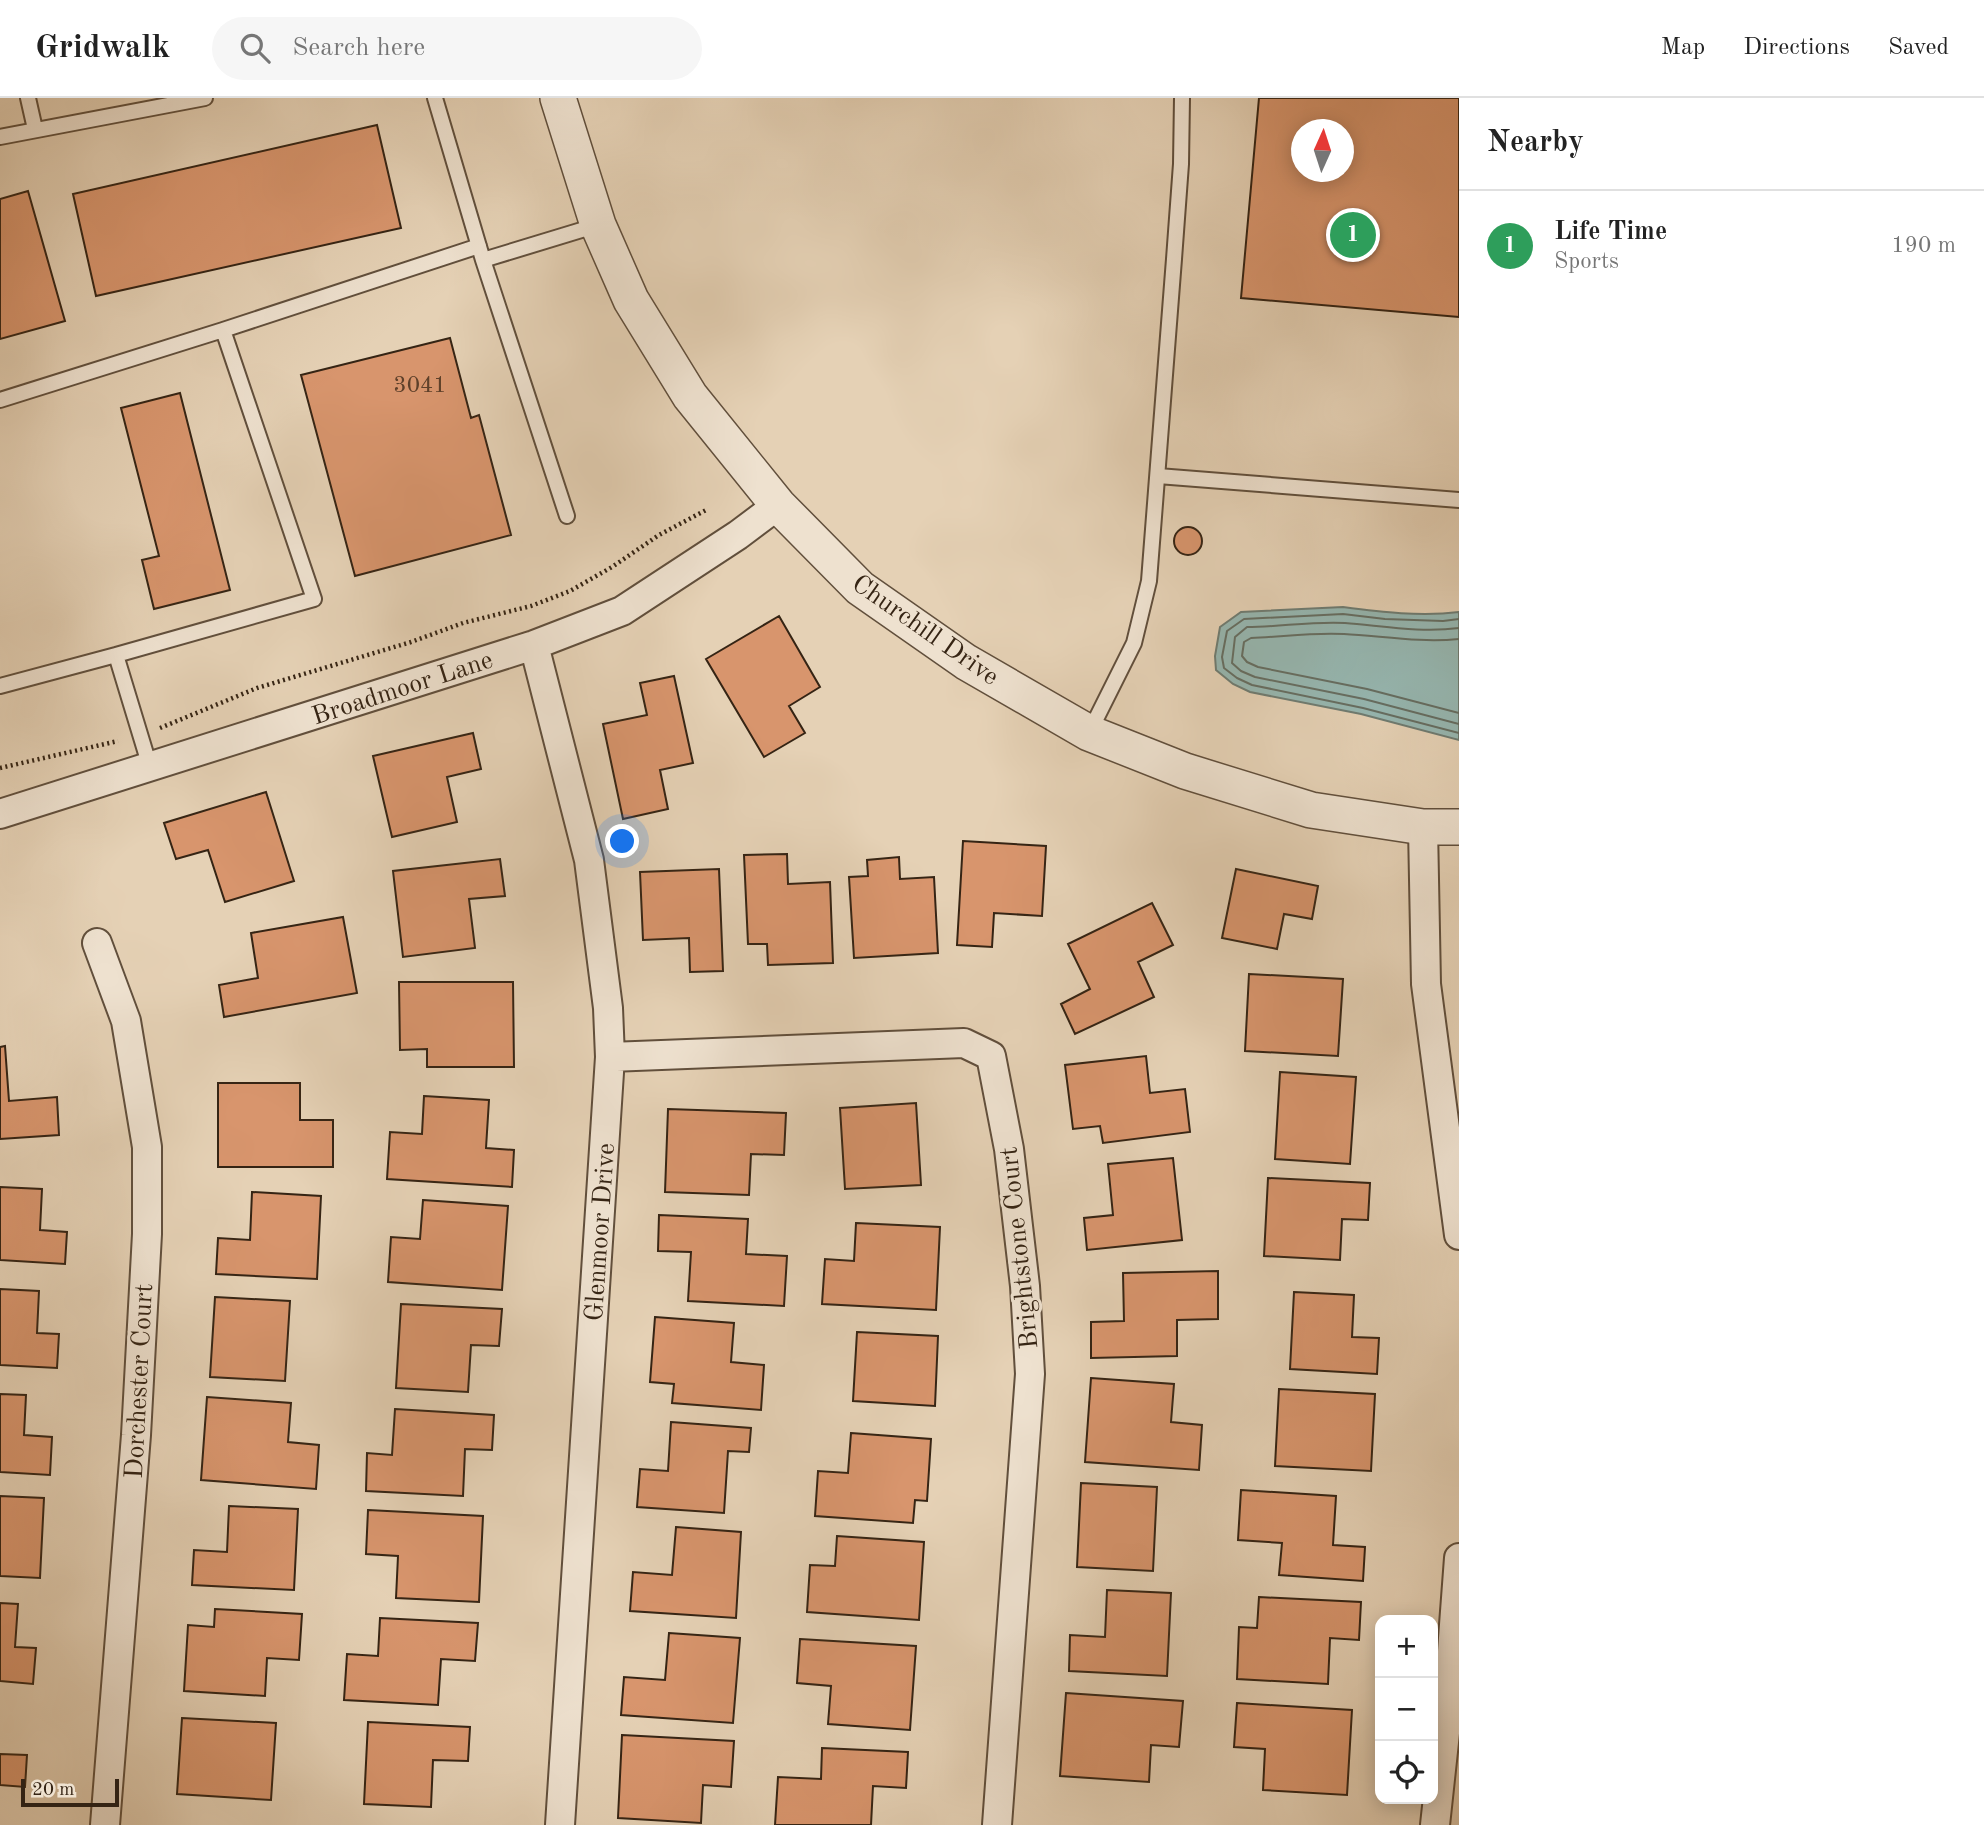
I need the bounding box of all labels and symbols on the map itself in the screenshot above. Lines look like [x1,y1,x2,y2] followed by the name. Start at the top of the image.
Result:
[1291,119,1354,182] north arrow
[1330,209,1376,261] pin: 1
[393,374,447,397] house number: 3041
[847,571,1003,691] street label: Churchill Drive
[309,647,496,730] street label: Broadmoor Lane
[605,824,639,858] your location
[582,1142,620,1322] street label: Glenmoor Drive
[996,1145,1044,1350] street label: Brightstone Court
[122,1283,158,1479] street label: Dorchester Court
[21,1776,119,1808] scale bar

